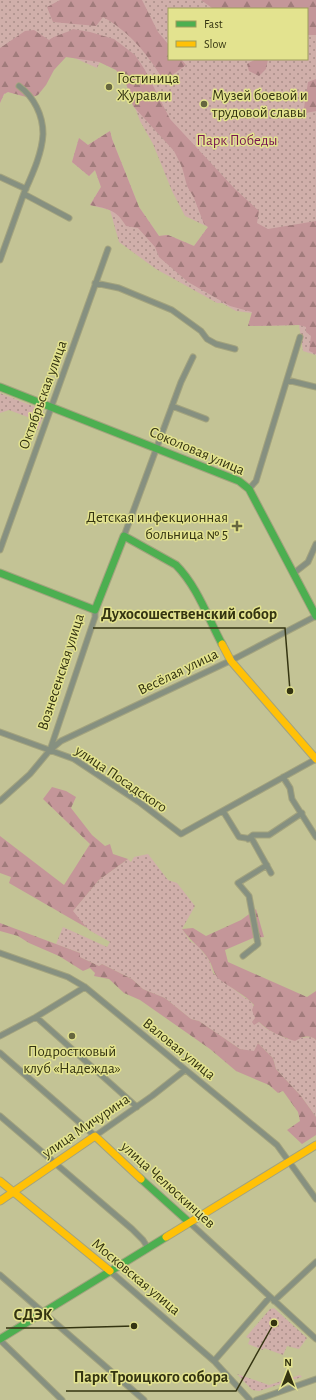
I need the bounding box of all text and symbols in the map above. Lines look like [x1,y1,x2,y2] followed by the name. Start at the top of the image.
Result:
[168,8,308,60] legend
[204,18,223,30] text: Fast
[204,38,226,50] text: Slow
[117,71,179,103] place label: Гостиница Журавли
[104,82,114,92] marker: Гостиница Журавли
[211,88,308,120] place label: Музей боевой и трудовой славы
[199,99,209,109] marker: Музей боевой и трудовой славы
[196,133,278,148] park label: Парк Победы
[16,338,70,451] street label: Октябрьская улица
[147,424,247,478] street label: Соколовая улица
[86,510,228,542] place label: Детская инфекционная больница № 5
[231,520,243,532] marker: Детская инфекционная больница № 5
[93,600,285,628] callout: Духосошественский собор
[101,606,277,623] text: Духосошественский собор
[35,612,87,732] street label: Вознесенская улица
[136,646,221,698] street label: Весёлая улица
[72,742,170,815] street label: улица Посадского
[140,1015,218,1083] street label: Валовая улица
[67,1031,77,1041] marker: Подростковый клуб «Надежда»
[23,1044,121,1076] place label: Подростковый клуб «Надежда»
[39,1091,132,1161] street label: улица Мичурина
[117,1138,218,1231] street label: улица Челюскинцев
[89,1236,183,1318] street label: Московская улица
[6,1300,61,1328] callout: СДЭК
[14,1307,53,1323] text: СДЭК
[268,1352,308,1392] north arrow
[284,1357,292,1368] text: N
[66,1363,236,1391] callout: Парк Троицкого собора
[74,1369,229,1385] text: Парк Троицкого собора

